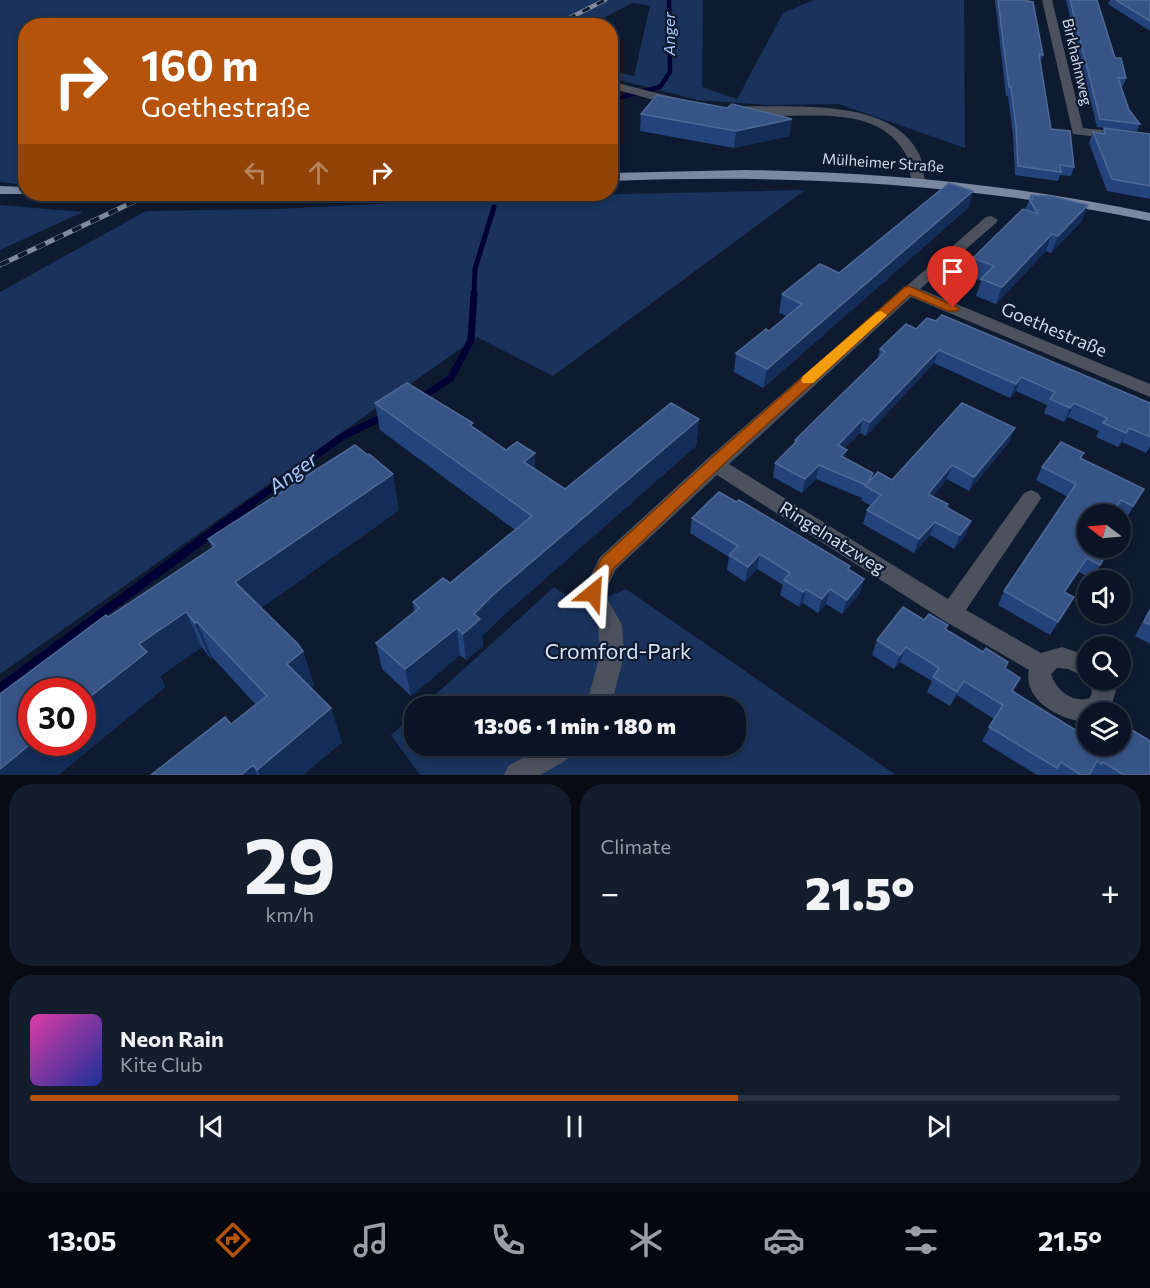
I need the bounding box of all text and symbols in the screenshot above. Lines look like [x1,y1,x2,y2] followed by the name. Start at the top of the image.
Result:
[659,12,678,57] water label: Anger
[1059,16,1097,107] street label: Birkhahnweg
[141,38,259,90] text: 160 m
[42,42,120,120] icon: right
[141,90,310,123] text: Goethestraße
[821,149,945,175] street label: Mülheimer Straße
[239,156,272,189] icon: left
[302,156,335,189] icon: ahead
[365,156,398,189] icon: right
[927,246,978,308] pin
[936,255,969,288] icon: arrive
[998,297,1111,361] street label: Goethestraße
[263,446,322,498] water label: Anger
[776,496,889,578] street label: Ringelnatzweg
[1077,504,1131,558] north arrow
[1077,504,1131,756] map controls
[561,561,625,625] position arrow
[1077,570,1131,624] button: sound
[1077,636,1131,690] button: search
[545,638,691,663] park label: Cromford-Park
[18,678,96,756] speed limit sign: 30
[1077,702,1131,756] button: layers
[474,712,676,739] text: 13:06 · 1 min · 180 m
[244,815,336,910] text: 29
[601,834,671,858] text: Climate
[805,864,915,919] text: 21.5°
[601,871,619,912] text: −
[1101,871,1120,912] text: +
[265,902,314,926] text: km/h
[120,1025,224,1052] text: Neon Rain
[120,1052,203,1076] text: Kite Club
[195,1110,228,1143] icon: previous
[558,1110,591,1143] icon: pause
[922,1110,955,1143] icon: next
[212,1219,254,1261] icon: directions
[350,1219,392,1261] icon: music
[487,1219,529,1261] icon: phone
[625,1219,667,1261] icon: climate
[763,1219,805,1261] icon: car
[900,1219,942,1261] icon: filters
[48,1224,117,1257] text: 13:05
[1038,1224,1102,1257] text: 21.5°

